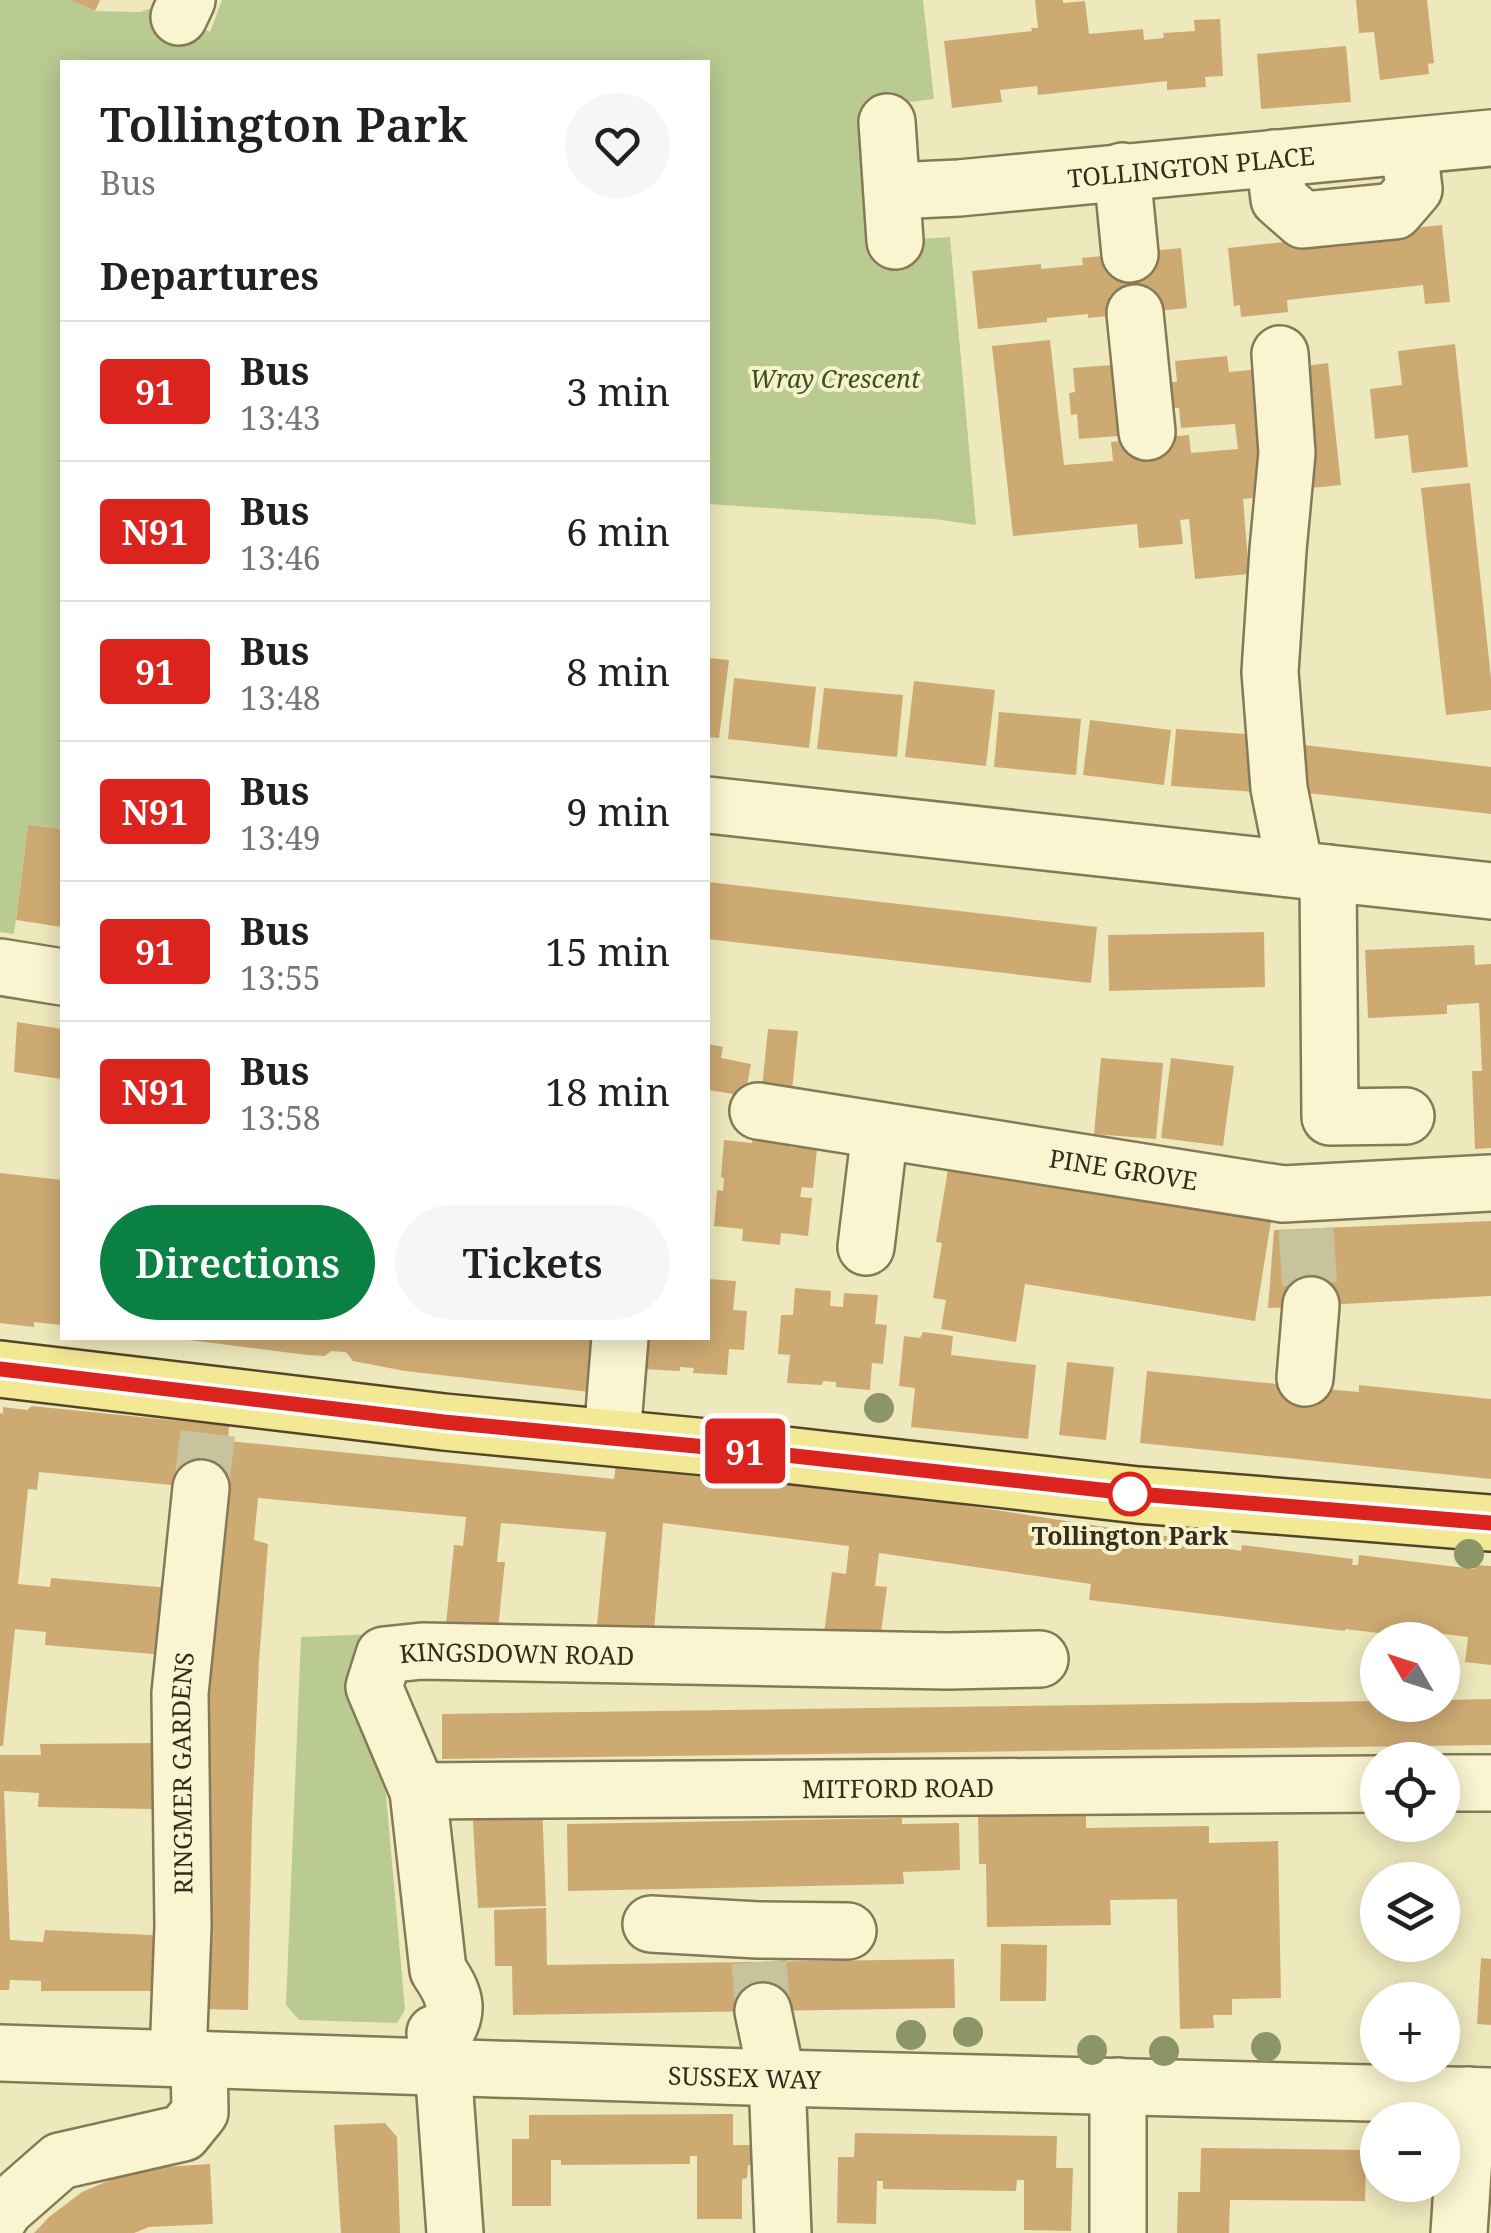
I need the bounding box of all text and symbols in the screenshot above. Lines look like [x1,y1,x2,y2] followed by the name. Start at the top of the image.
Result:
[100,91,467,156] text: Tollington Park
[565,93,670,198] button: heart
[1066,138,1316,195] street label: TOLLINGTON PLACE
[100,161,156,204] text: Bus
[100,249,319,301] text: Departures
[240,344,309,396] text: Bus
[750,361,921,395] park label: Wray Crescent
[566,365,670,417] text: 3 min
[135,368,175,415] text: 91
[240,396,321,439] text: 13:43
[240,484,309,536] text: Bus
[566,505,670,557] text: 6 min
[121,508,189,555] text: N91
[240,536,321,579] text: 13:46
[240,624,309,676] text: Bus
[566,645,670,697] text: 8 min
[135,648,175,695] text: 91
[240,676,321,719] text: 13:48
[240,764,309,816] text: Bus
[566,785,670,837] text: 9 min
[121,788,189,835] text: N91
[240,816,321,859] text: 13:49
[240,904,309,956] text: Bus
[545,925,670,977] text: 15 min
[135,928,175,975] text: 91
[240,956,321,999] text: 13:55
[240,1044,309,1096] text: Bus
[545,1065,670,1117] text: 18 min
[121,1068,189,1115] text: N91
[240,1096,321,1139] text: 13:58
[1047,1140,1200,1197] street label: PINE GROVE
[100,1205,375,1320] button: Directions
[395,1205,670,1320] button: Tickets
[700,1418,790,1484] line badge: 91
[725,1428,765,1475] text: 91
[1109,1473,1151,1515] marker: Tollington Park
[1032,1518,1228,1552] place label: Tollington Park
[1360,1622,1460,1722] north arrow
[1360,1622,1460,2202] map controls
[398,1634,635,1672] street label: KINGSDOWN ROAD
[162,1650,201,1895] street label: RINGMER GARDENS
[1360,1742,1460,1842] button: locate
[802,1770,994,1805] street label: MITFORD ROAD
[1360,1862,1460,1962] button: layers
[1360,1982,1460,2082] button: +
[667,2058,822,2096] street label: SUSSEX WAY
[1360,2102,1460,2202] button: −

